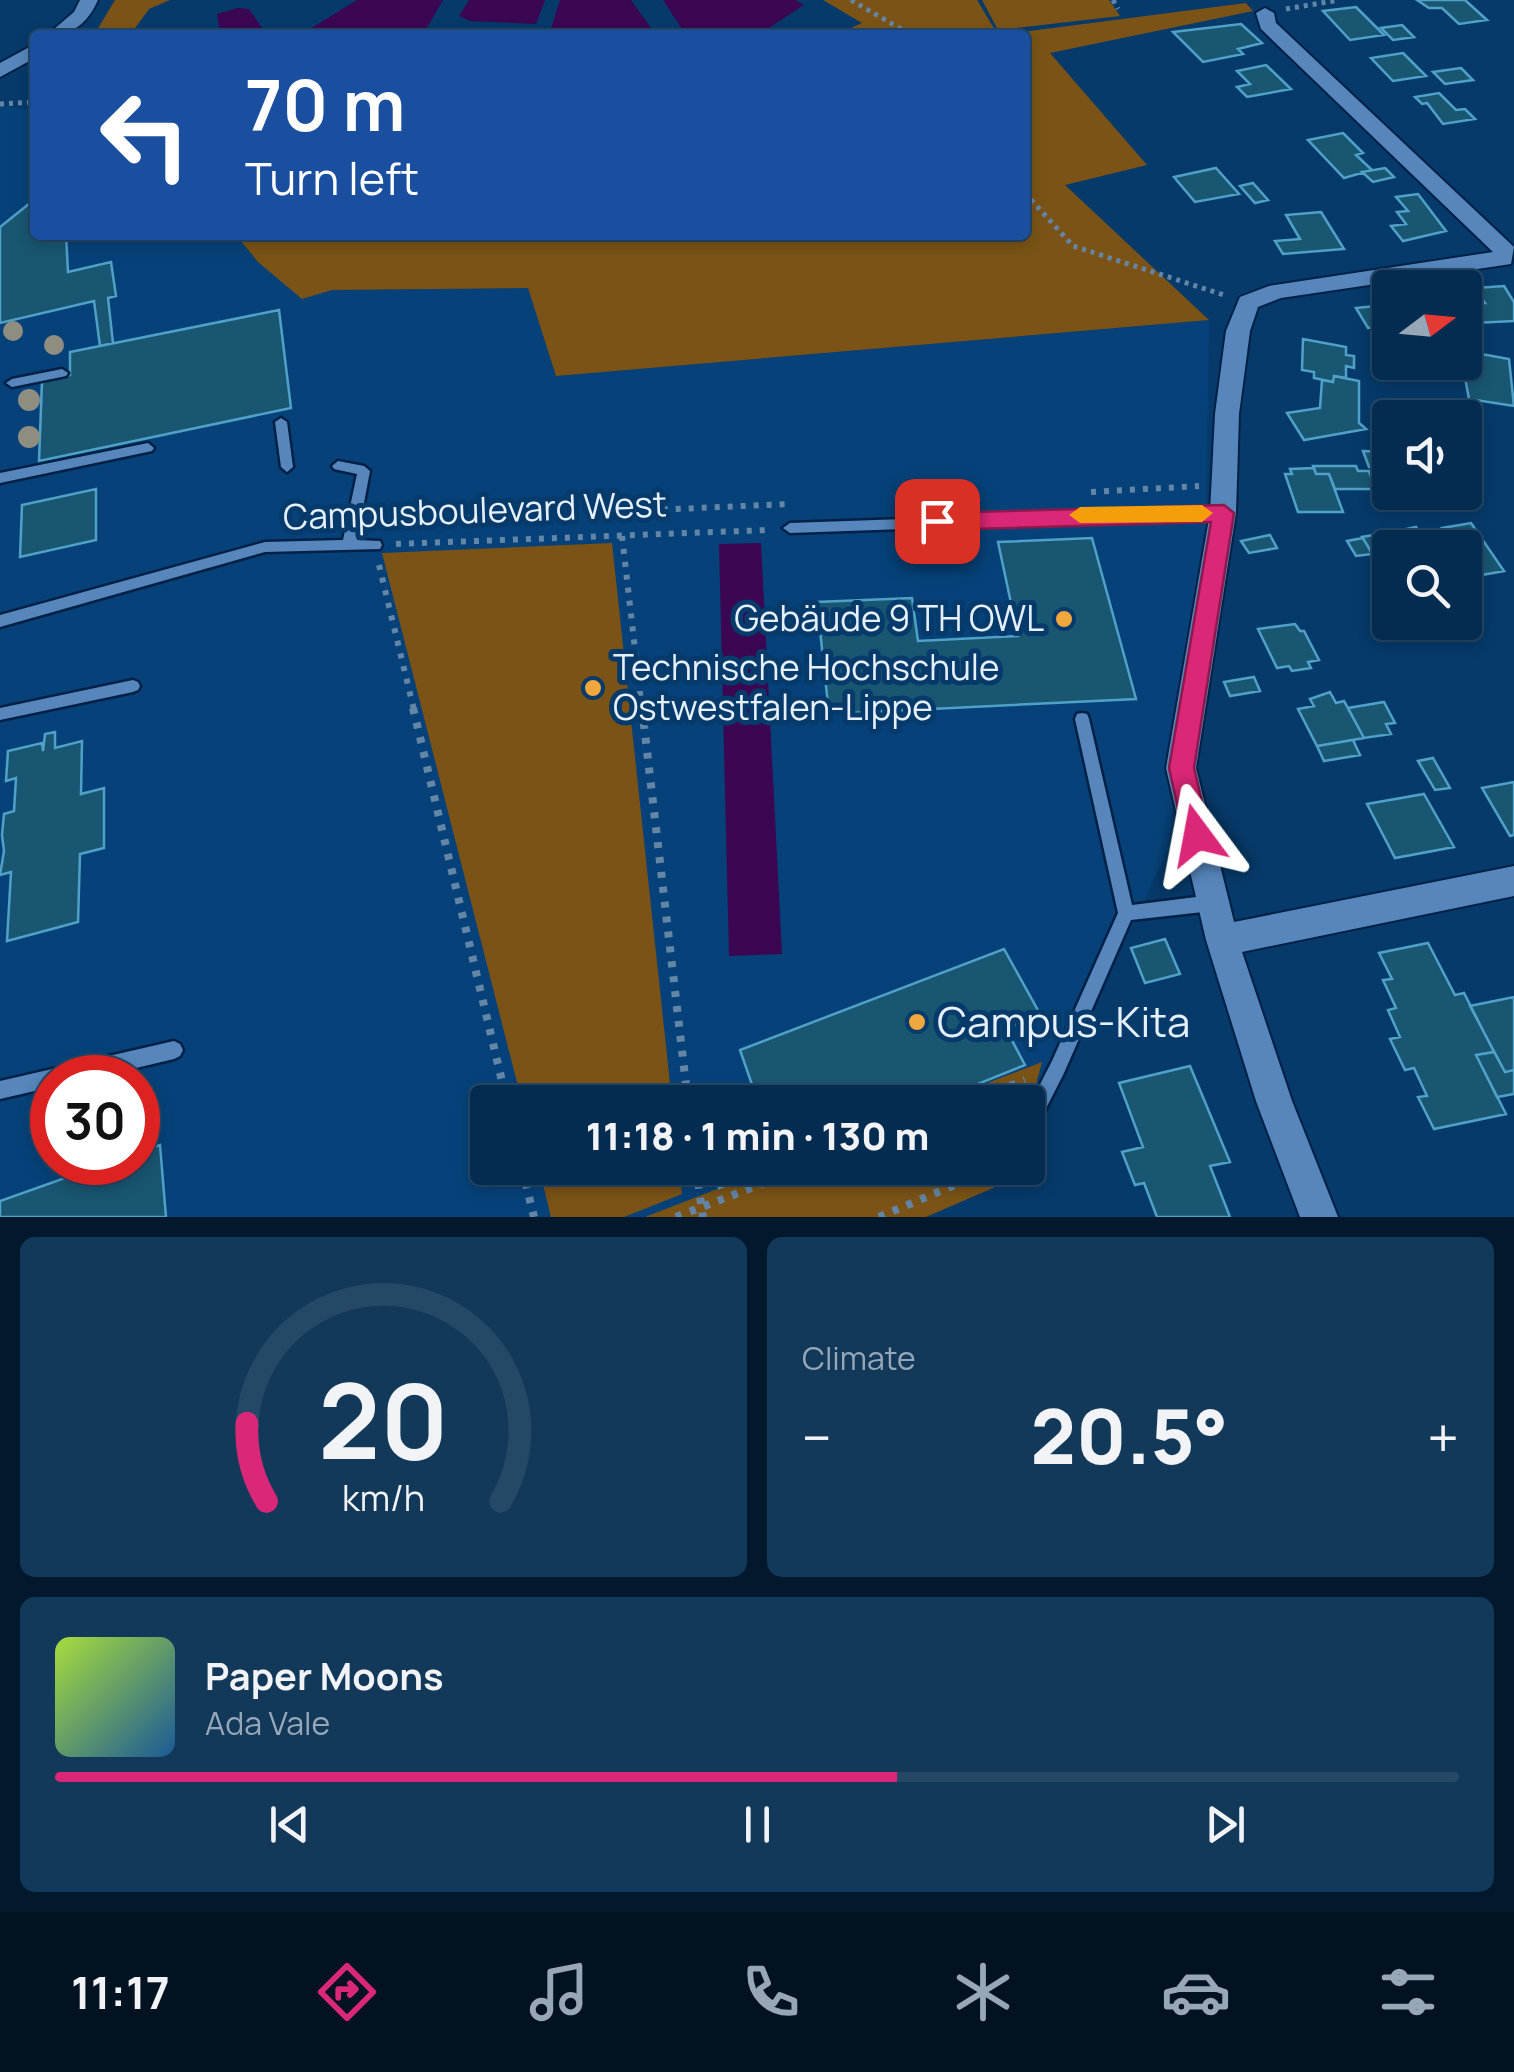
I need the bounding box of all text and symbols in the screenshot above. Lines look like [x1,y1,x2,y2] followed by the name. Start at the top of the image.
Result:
[245,56,405,152] text: 70 m
[80,70,210,200] icon: left
[245,147,419,209] text: Turn left
[1372,270,1482,380] north arrow
[1372,270,1482,640] map controls
[1372,400,1482,510] button: sound
[282,479,668,541] street label: Campusboulevard West
[895,479,980,564] pin
[910,494,965,549] icon: arrive
[1372,530,1482,640] button: search
[734,594,1044,642] place label: Gebäude 9 TH OWL
[1053,608,1075,630] marker: Gebäude 9 TH OWL
[613,643,999,731] place label: Technische Hochschule Ostwestfalen-Lippe
[582,677,604,699] marker: Technische Hochschule Ostwestfalen-Lippe
[1145,783,1249,887] position arrow
[937,992,1190,1050] place label: Campus-Kita
[906,1011,928,1033] marker: Campus-Kita
[30,1055,160,1185] speed limit sign: 30
[586,1109,929,1161] text: 11:18 · 1 min · 130 m
[802,1336,916,1380] text: Climate
[318,1348,449,1490] text: 20
[1031,1384,1228,1487] text: 20.5°
[802,1399,832,1475] text: −
[1427,1399,1459,1475] text: +
[342,1473,425,1522] text: km/h
[205,1649,444,1701] text: Paper Moons
[205,1701,330,1745] text: Ada Vale
[262,1797,317,1852] icon: previous
[730,1797,785,1852] icon: pause
[1198,1797,1253,1852] icon: next
[312,1957,382,2027] icon: directions
[524,1957,594,2027] icon: music
[736,1957,806,2027] icon: phone
[948,1957,1018,2027] icon: climate
[1161,1957,1231,2027] icon: car
[1373,1957,1443,2027] icon: filters
[71,1961,170,2023] text: 11:17

